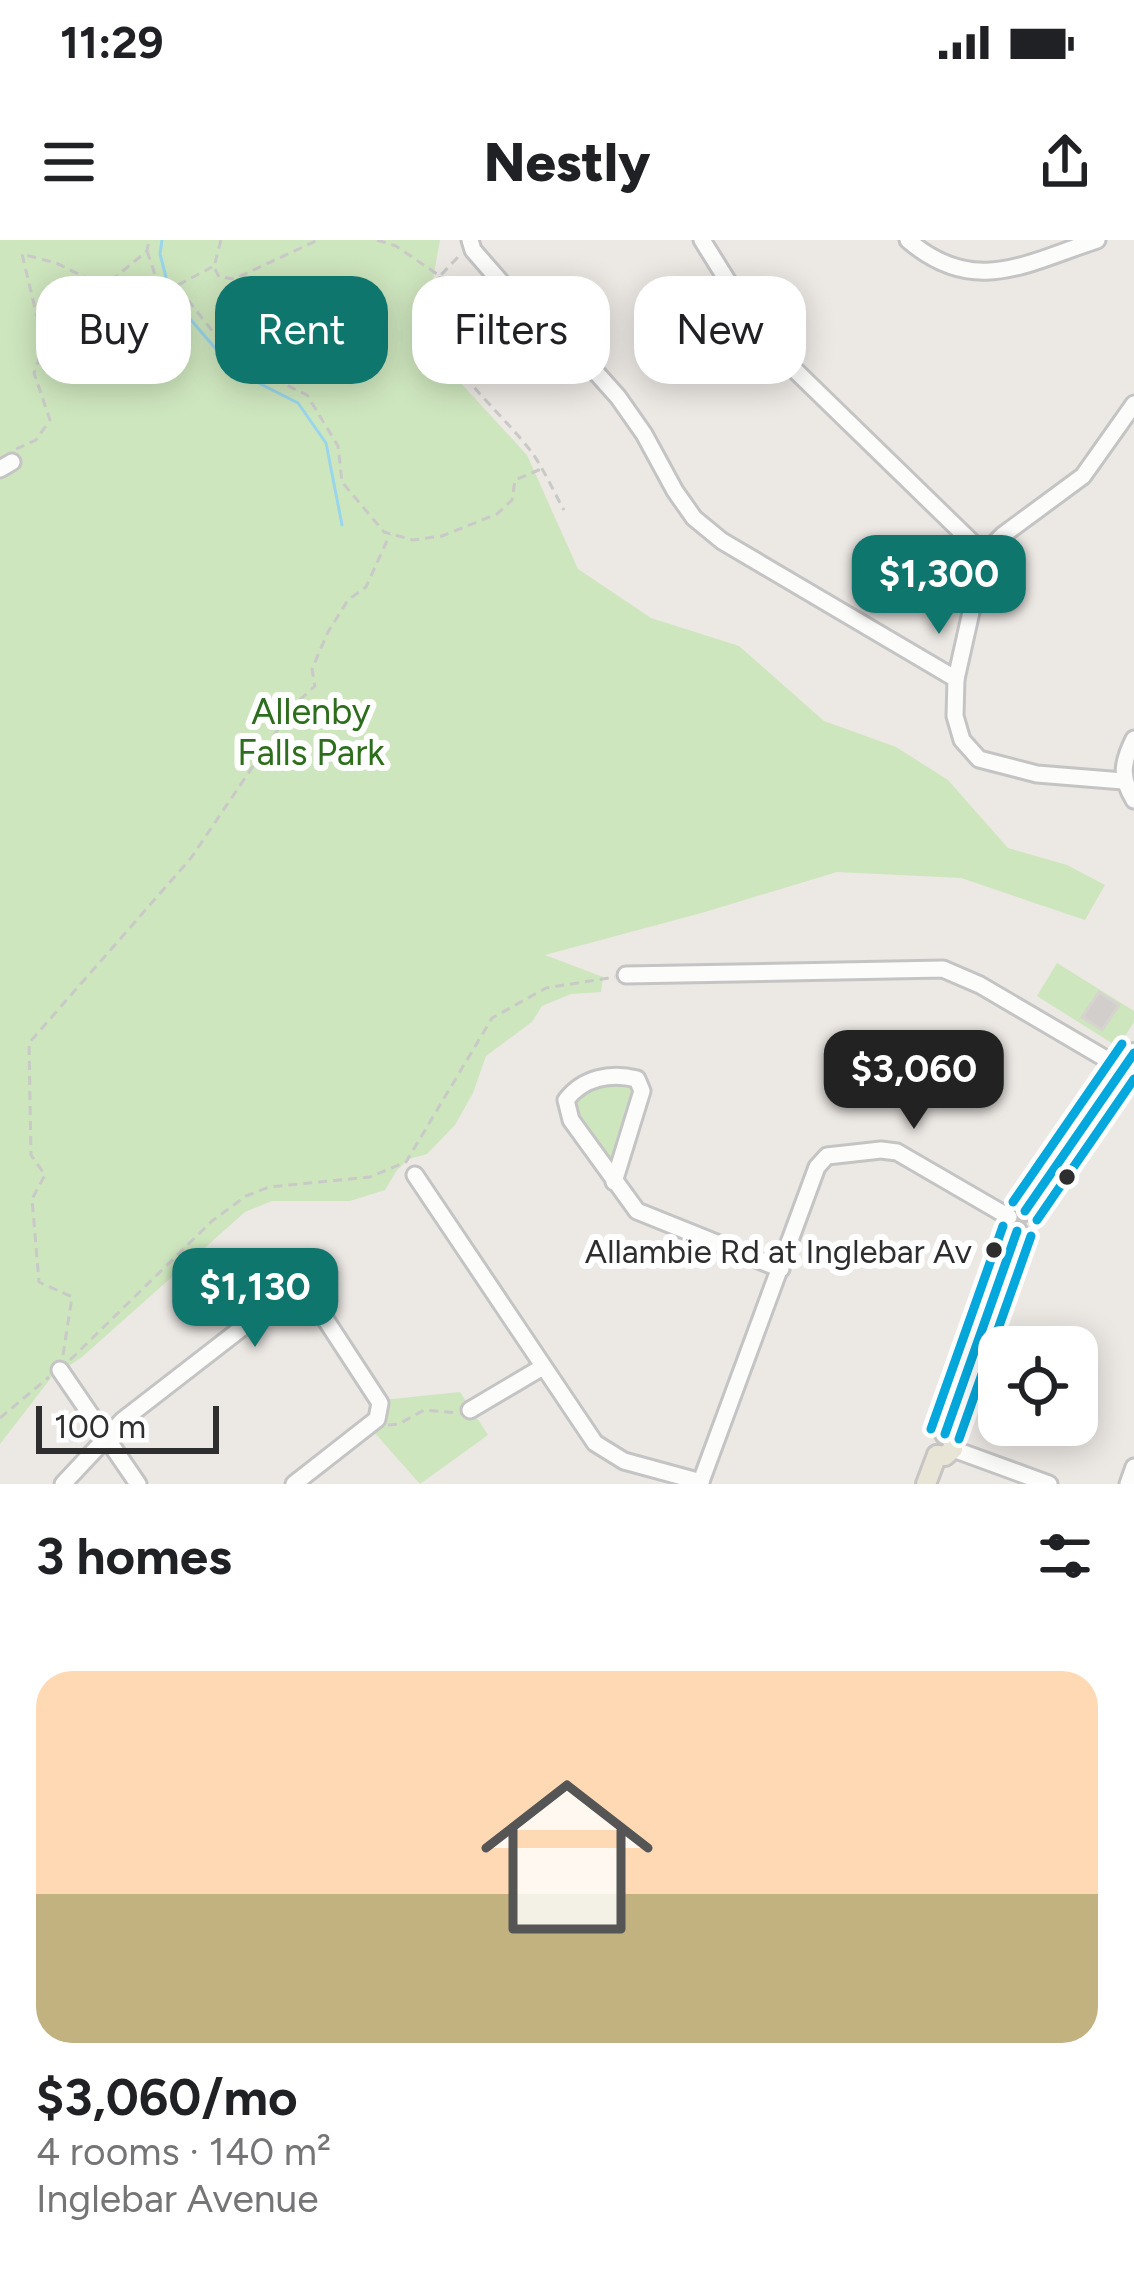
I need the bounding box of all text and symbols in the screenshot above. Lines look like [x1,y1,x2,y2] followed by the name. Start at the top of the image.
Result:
[60,15,164,69] text: 11:29
[36,129,102,195] icon: menu
[1032,129,1098,195] icon: share
[484,130,650,195] text: Nestly
[36,276,191,384] chip: Buy
[215,276,388,384] chip: Rent
[412,276,610,384] chip: Filters
[634,276,806,384] chip: New
[841,535,1037,637] pin: $1,300
[879,550,999,597] text: $1,300
[237,690,385,774] park label: Allenby Falls Park
[816,1030,1012,1132] pin: $3,060
[851,1045,977,1092] text: $3,060
[1056,1166,1078,1188] unlabelled marker
[585,1232,972,1271] place label: Allambie Rd at Inglebar Av
[983,1239,1005,1261] marker: Allambie Rd at Inglebar Av
[157,1248,353,1350] pin: $1,130
[199,1263,311,1310] text: $1,130
[978,1326,1098,1446] map controls
[978,1326,1098,1446] button: locate
[36,1400,219,1453] scale bar
[54,1407,146,1446] text: 100 m
[1032,1523,1098,1589] icon: filters
[36,1526,232,1587] text: 3 homes
[459,1749,675,1965] icon: home
[36,2067,298,2128] text: $3,060/mo
[36,2128,331,2175] text: 4 rooms · 140 m²
[36,2175,319,2222] text: Inglebar Avenue

